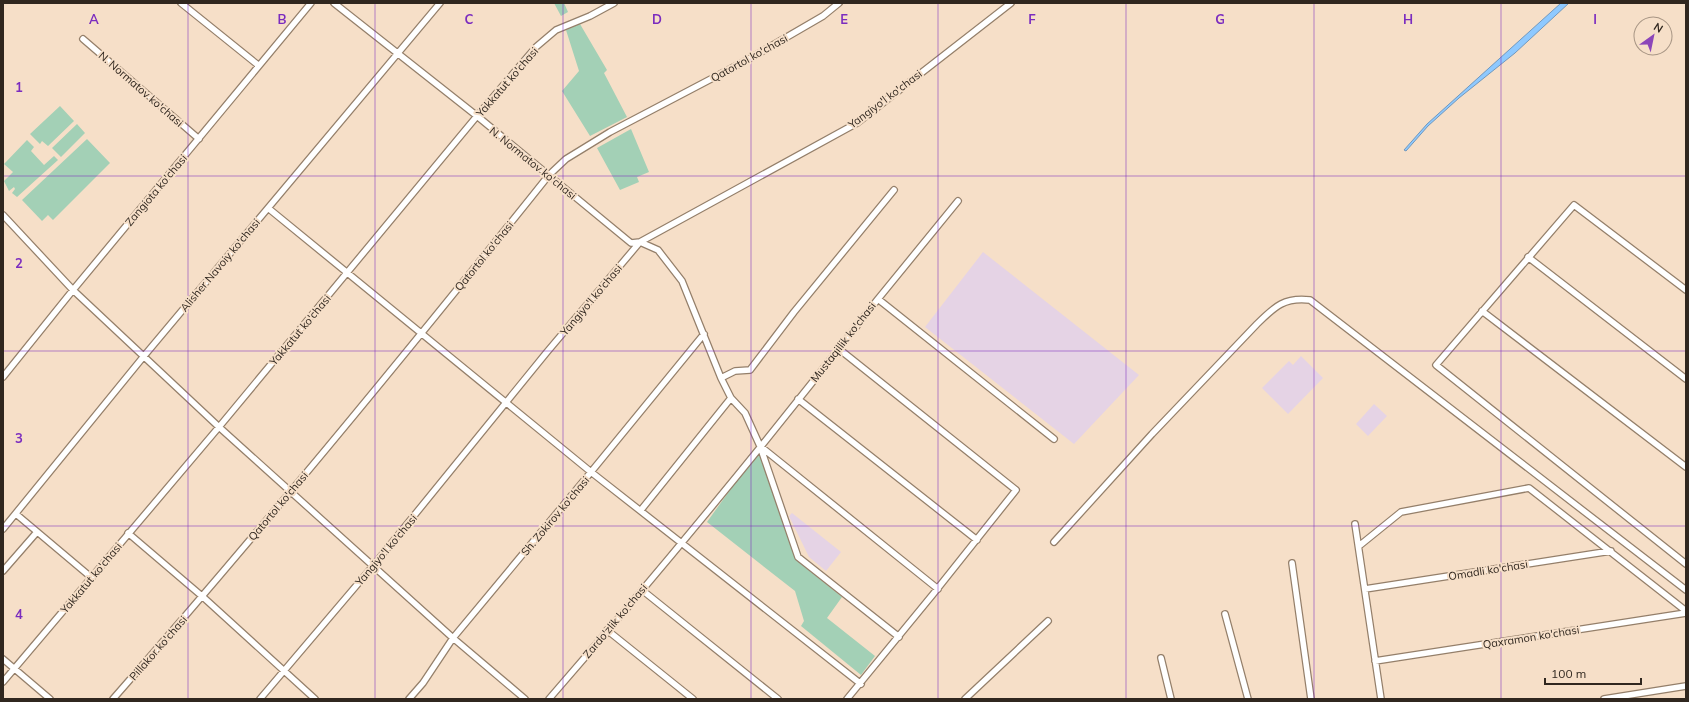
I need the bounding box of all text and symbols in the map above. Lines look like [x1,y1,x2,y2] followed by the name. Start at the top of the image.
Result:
[89,11,99,27] text: A
[278,11,287,27] text: B
[465,11,474,27] text: C
[652,11,662,27] text: D
[840,11,848,27] text: E
[1028,11,1036,27] text: F
[1215,11,1225,27] text: G
[1403,11,1413,27] text: H
[1593,11,1597,27] text: I
[1633,16,1673,56] north arrow
[1651,19,1666,36] text: N
[708,31,790,85] street label: Qatortol ko'chasi
[472,44,541,121] street label: Yakkatut ko'chasi
[96,48,186,130] street label: N. Normatov ko'chasi
[844,67,925,132] street label: Yangiyo'l ko'chasi
[15,79,23,95] text: 1
[487,124,579,202] street label: N. Normatov ko'chasi
[122,151,190,229] street label: Zangiota ko'chasi
[177,216,263,314] street label: Alisher Navoiy ko'chasi
[452,218,516,294] street label: Qatortol ko'chasi
[15,255,23,271] text: 2
[556,261,625,339] street label: Yangiyo'l ko'chasi
[266,292,334,369] street label: Yakkatut ko'chasi
[807,299,879,385] street label: Mustaqillik ko'chasi
[15,430,23,446] text: 3
[245,469,311,543] street label: Qatortol ko'chasi
[518,473,592,559] street label: Sh. Zokirov ko'chasi
[351,511,420,589] street label: Yangiyo'l ko'chasi
[57,540,125,617] street label: Yakkatut ko'chasi
[1447,557,1529,583] street label: Omadli ko'chasi
[580,581,650,661] street label: Zardo'zlik ko'chasi
[15,606,23,622] text: 4
[126,613,190,683] street label: Pillakor ko'chasi
[1482,622,1580,652] street label: Qaxramon ko'chasi
[1545,660,1641,686] scale bar
[1551,666,1586,681] text: 100 m

